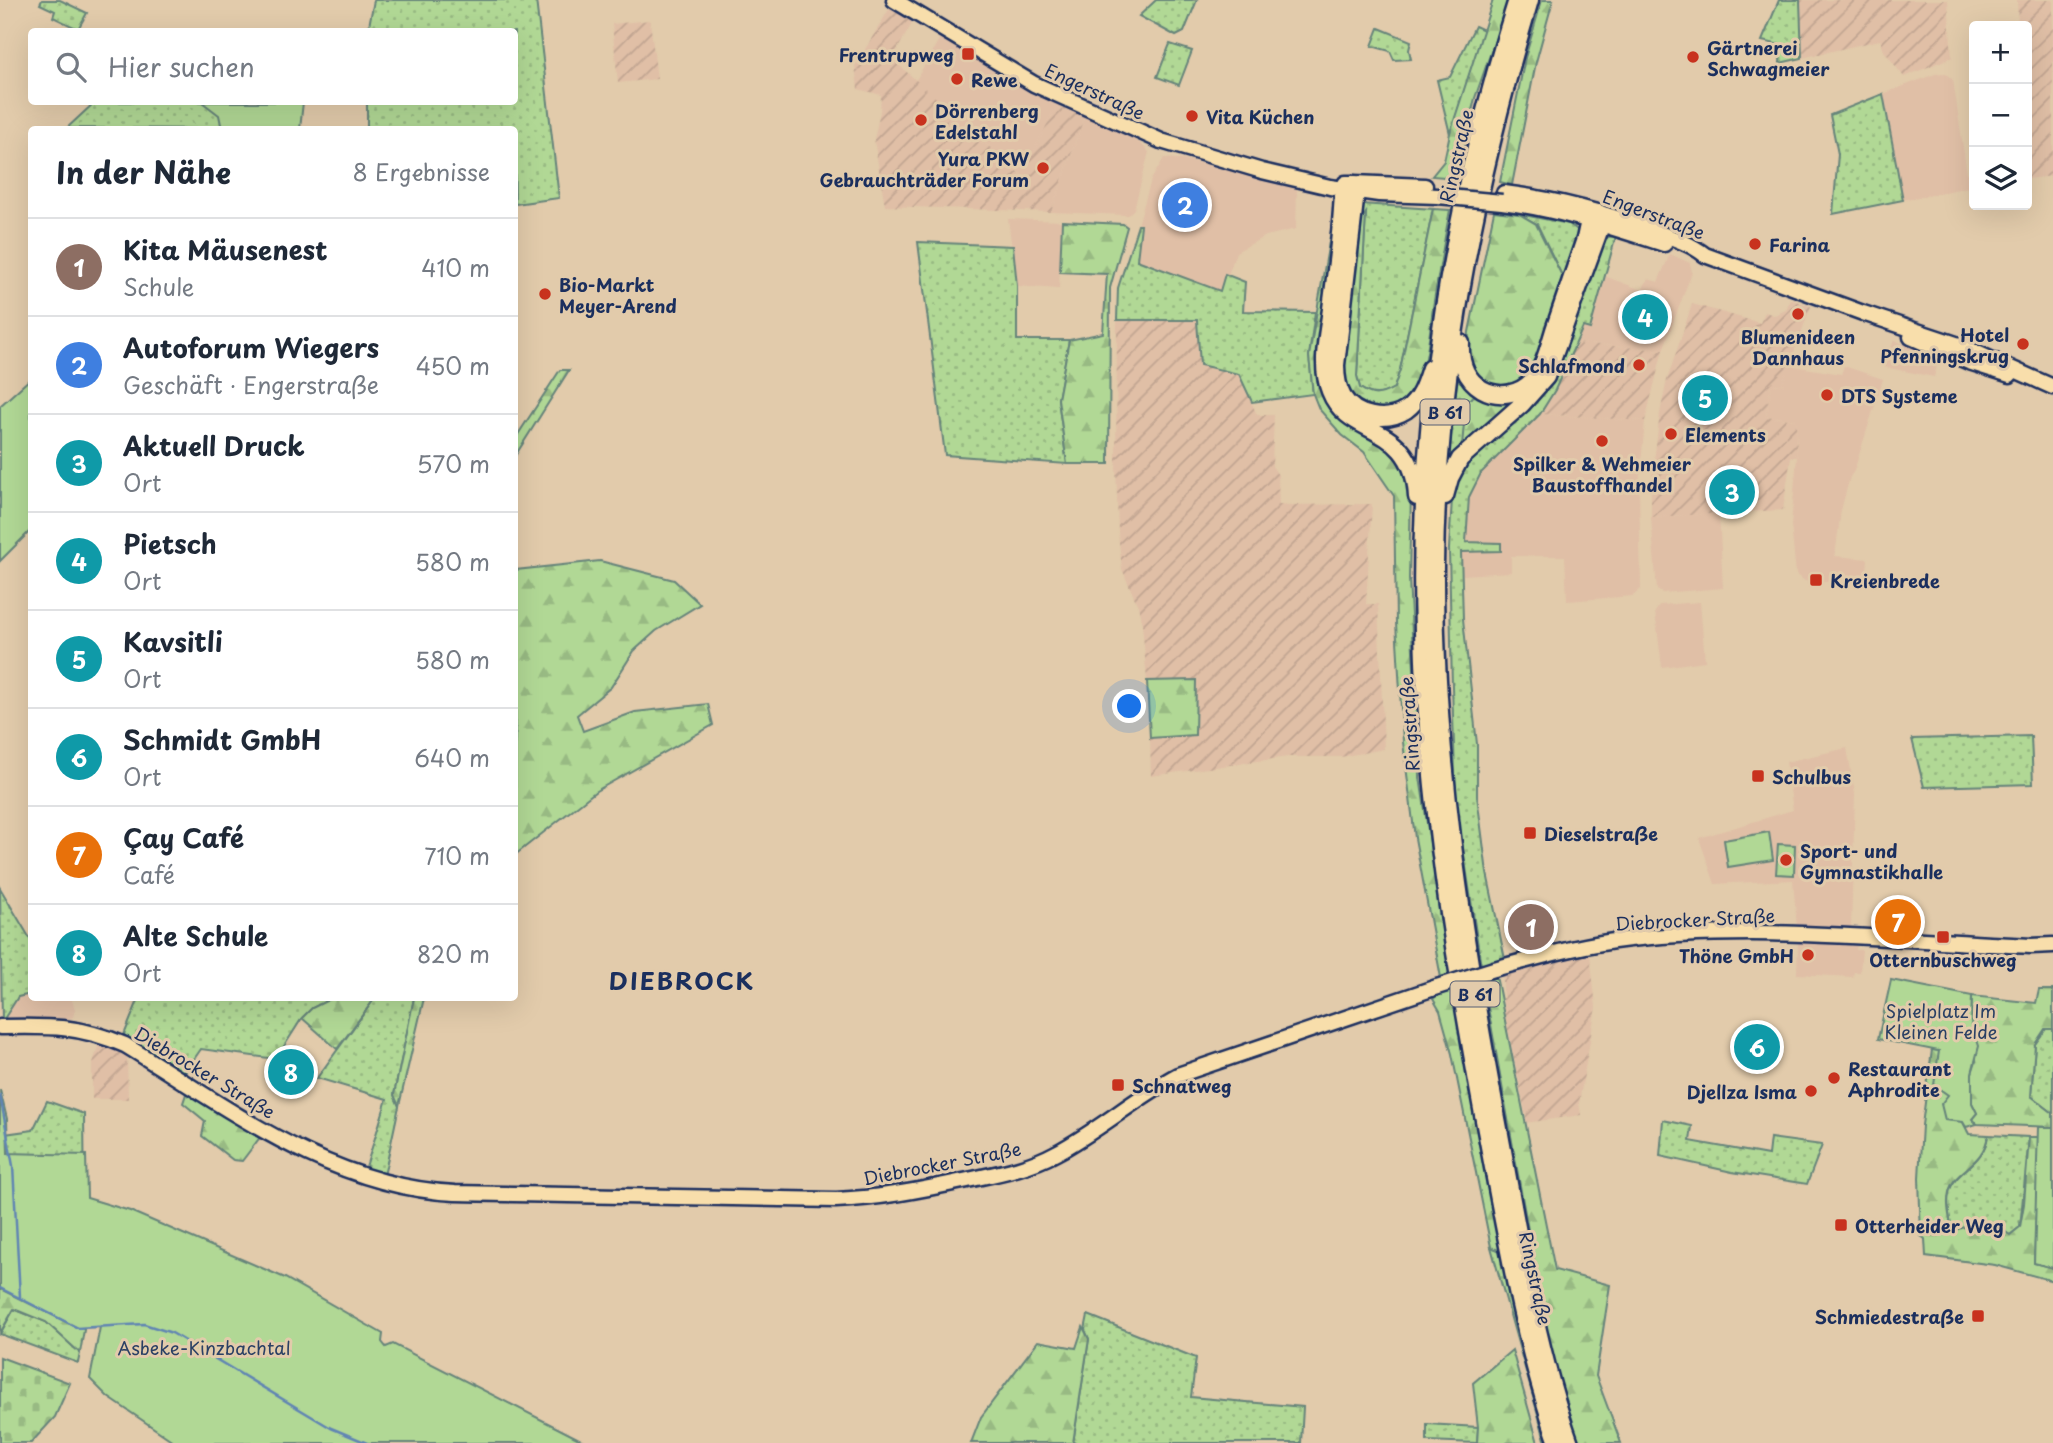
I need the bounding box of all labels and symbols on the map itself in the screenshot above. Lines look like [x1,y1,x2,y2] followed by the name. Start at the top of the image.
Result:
[1707,34,1830,82] place label: Gärtnerei Schwagmeier
[839,41,954,68] place label: Frentrupweg
[960,46,976,62] marker: Frentrupweg
[1685,49,1701,65] marker: Gärtnerei Schwagmeier
[1041,56,1149,126] street label: Engerstraße
[971,66,1018,93] place label: Rewe
[949,71,965,87] marker: Rewe
[935,97,1039,145] place label: Dörrenberg Edelstahl
[1206,103,1314,130] place label: Vita Küchen
[1432,107,1480,205] street label: Ringstraße
[1184,108,1200,124] marker: Vita Küchen
[913,112,929,128] marker: Dörrenberg Edelstahl
[820,145,1029,193] place label: Yura PKW Gebrauchträder Forum
[1035,160,1051,176] marker: Yura PKW Gebrauchträder Forum
[1162,179,1208,231] pin: 2
[1599,182,1709,246] street label: Engerstraße
[1769,231,1830,258] place label: Farina
[1747,236,1763,252] marker: Farina
[559,271,677,319] place label: Bio-Markt Meyer-Arend
[537,286,553,302] marker: Bio-Markt Meyer-Arend
[1622,291,1668,343] pin: 4
[1790,306,1806,322] marker: Blumenideen Dannhaus
[1880,321,2009,369] place label: Hotel Pfenningskrug
[1741,323,1855,371] place label: Blumenideen Dannhaus
[2015,336,2031,352] marker: Hotel Pfenningskrug
[1518,352,1625,379] place label: Schlafmond
[1631,357,1647,373] marker: Schlafmond
[1682,372,1728,424] pin: 5
[1841,382,1958,409] place label: DTS Systeme
[1819,387,1835,403] marker: DTS Systeme
[1420,400,1470,424] road number: B 61
[1685,421,1766,448] place label: Elements
[1663,426,1679,442] marker: Elements
[1594,433,1610,449] marker: Spilker & Wehmeier Baustoffhandel
[1513,450,1692,498] place label: Spilker & Wehmeier Baustoffhandel
[1709,466,1755,518] pin: 3
[1830,567,1940,594] place label: Kreienbrede
[1808,572,1824,588] marker: Kreienbrede
[1392,676,1426,772] street label: Ringstraße
[1112,689,1146,723] your location
[1772,763,1852,790] place label: Schulbus
[1750,768,1766,784] marker: Schulbus
[1544,820,1658,847] place label: Dieselstraße
[1522,825,1538,841] marker: Dieselstraße
[1800,837,1943,885] place label: Sport- und Gymnastikhalle
[1778,852,1794,868] marker: Sport- und Gymnastikhalle
[1875,896,1921,948] pin: 7
[1508,901,1554,953] pin: 1
[1614,901,1776,937] street label: Diebrocker Straße
[1935,929,1951,945] marker: Otternbuschweg
[1679,942,1794,969] place label: Thöne GmbH
[1869,946,2017,973] place label: Otternbuschweg
[1800,947,1816,963] marker: Thöne GmbH
[609,962,755,998] district label: DIEBROCK
[1450,982,1500,1006] road number: B 61
[1885,997,1998,1045] park label: Spielplatz Im Kleinen Felde
[129,1019,281,1125] street label: Diebrocker Straße
[1734,1021,1780,1073] pin: 6
[268,1046,314,1098] pin: 8
[1848,1055,1952,1103] place label: Restaurant Aphrodite
[1826,1070,1842,1086] marker: Restaurant Aphrodite
[1132,1072,1232,1099] place label: Schnatweg
[1110,1077,1126,1093] marker: Schnatweg
[1687,1078,1797,1105] place label: Djellza Isma
[1803,1083,1819,1099] marker: Djellza Isma
[861,1134,1023,1192] street label: Diebrocker Straße
[1855,1212,2004,1239] place label: Otterheider Weg
[1833,1217,1849,1233] marker: Otterheider Weg
[1513,1229,1559,1327] street label: Ringstraße
[1815,1303,1964,1330] place label: Schmiedestraße
[1970,1308,1986,1324] marker: Schmiedestraße
[117,1334,291,1361] park label: Asbeke-Kinzbachtal

